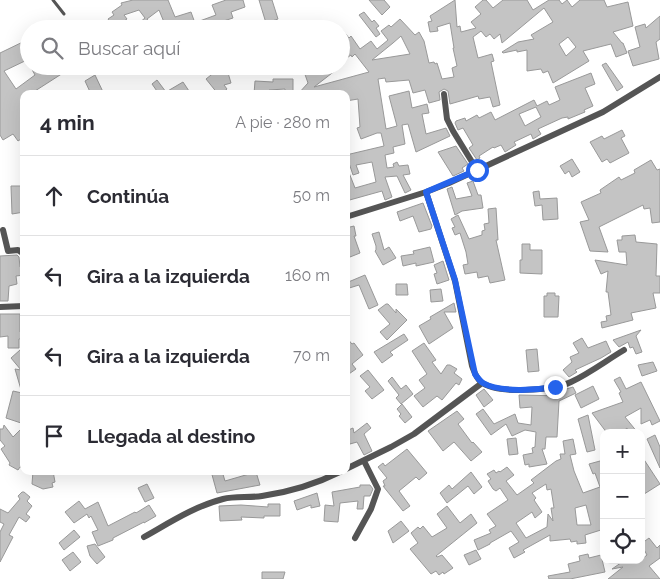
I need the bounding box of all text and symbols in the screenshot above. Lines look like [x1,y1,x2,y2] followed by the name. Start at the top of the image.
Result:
[20,20,350,75] search box
[38,34,66,62] icon: search
[78,37,180,59] text: Buscar aquí
[40,110,95,135] text: 4 min
[235,113,330,132] text: A pie · 280 m
[466,159,489,182] route start
[40,182,68,210] icon: ahead
[87,185,169,207] text: Continúa
[293,186,330,205] text: 50 m
[40,262,68,290] icon: left
[87,265,250,287] text: Gira a la izquierda
[285,266,330,285] text: 160 m
[40,342,68,370] icon: left
[87,345,250,367] text: Gira a la izquierda
[293,346,330,365] text: 70 m
[544,376,567,399] route end
[40,422,68,450] icon: arrive
[87,425,255,447] text: Llegada al destino
[600,429,645,564] map controls
[600,429,645,474] button: +
[600,474,645,519] button: −
[600,519,645,564] button: locate

